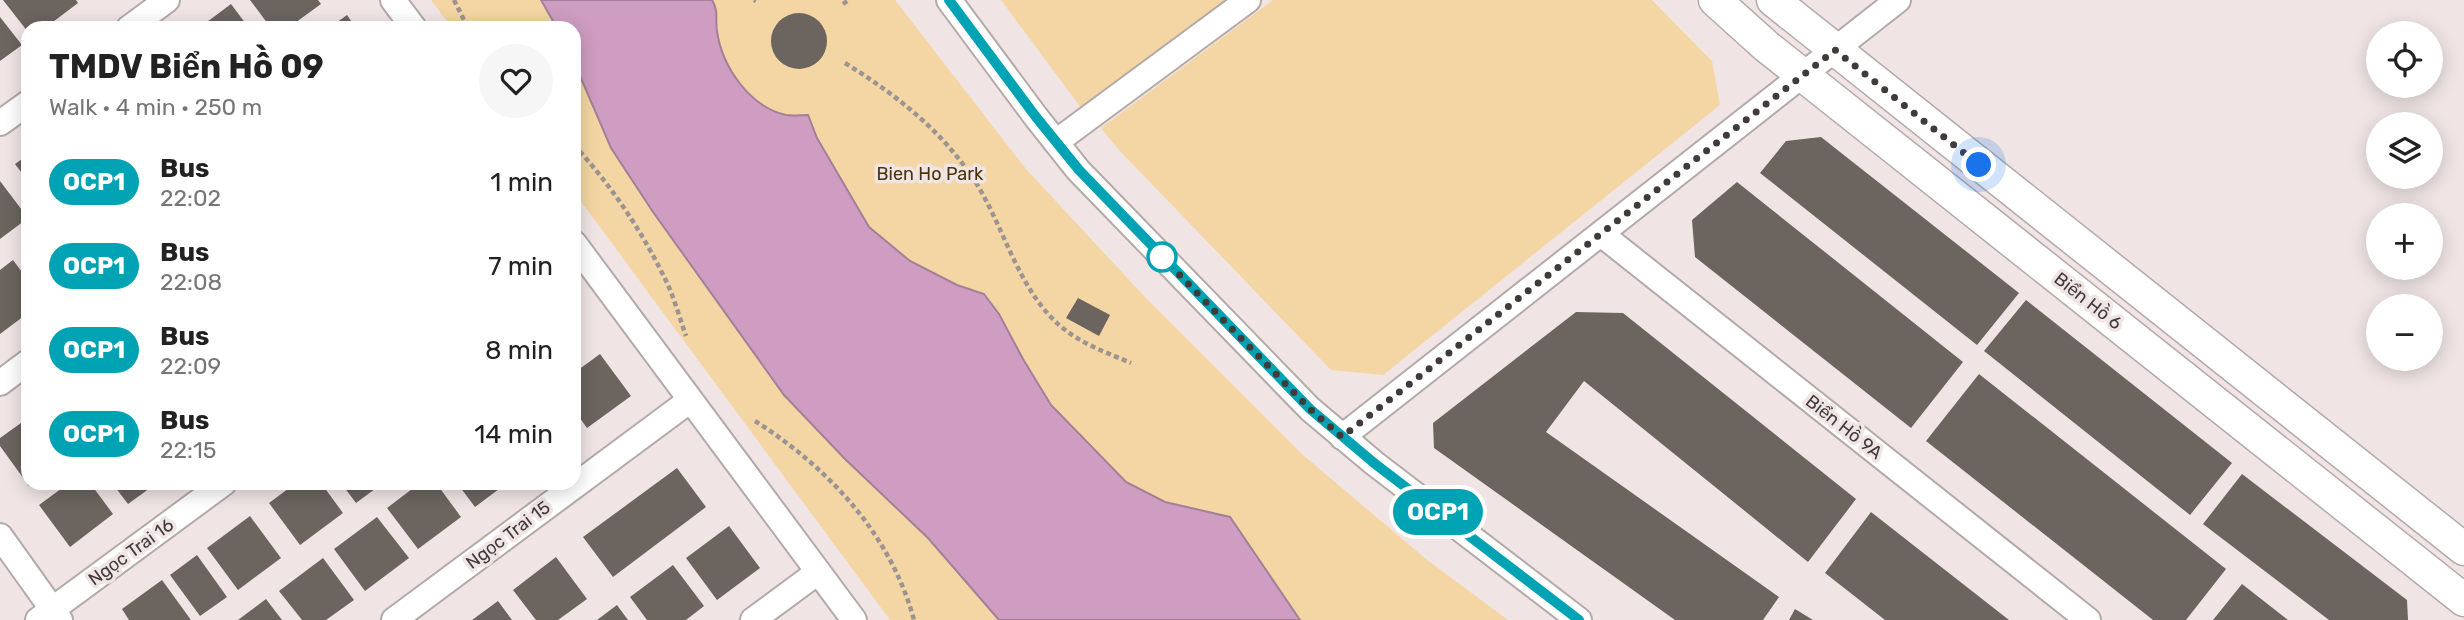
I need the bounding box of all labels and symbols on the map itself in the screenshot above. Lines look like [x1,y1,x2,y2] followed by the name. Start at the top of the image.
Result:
[1961,147,1996,182] your location
[877,163,984,185] park label: Bien Ho Park
[1147,242,1177,272] unlabelled marker
[2050,267,2127,334] street label: Biển Hồ 6
[1801,390,1887,464] street label: Biển Hồ 9A
[1389,489,1487,535] line badge: OCP1
[461,496,555,574] street label: Ngọc Trai 15
[84,514,178,590] street label: Ngọc Trai 16

